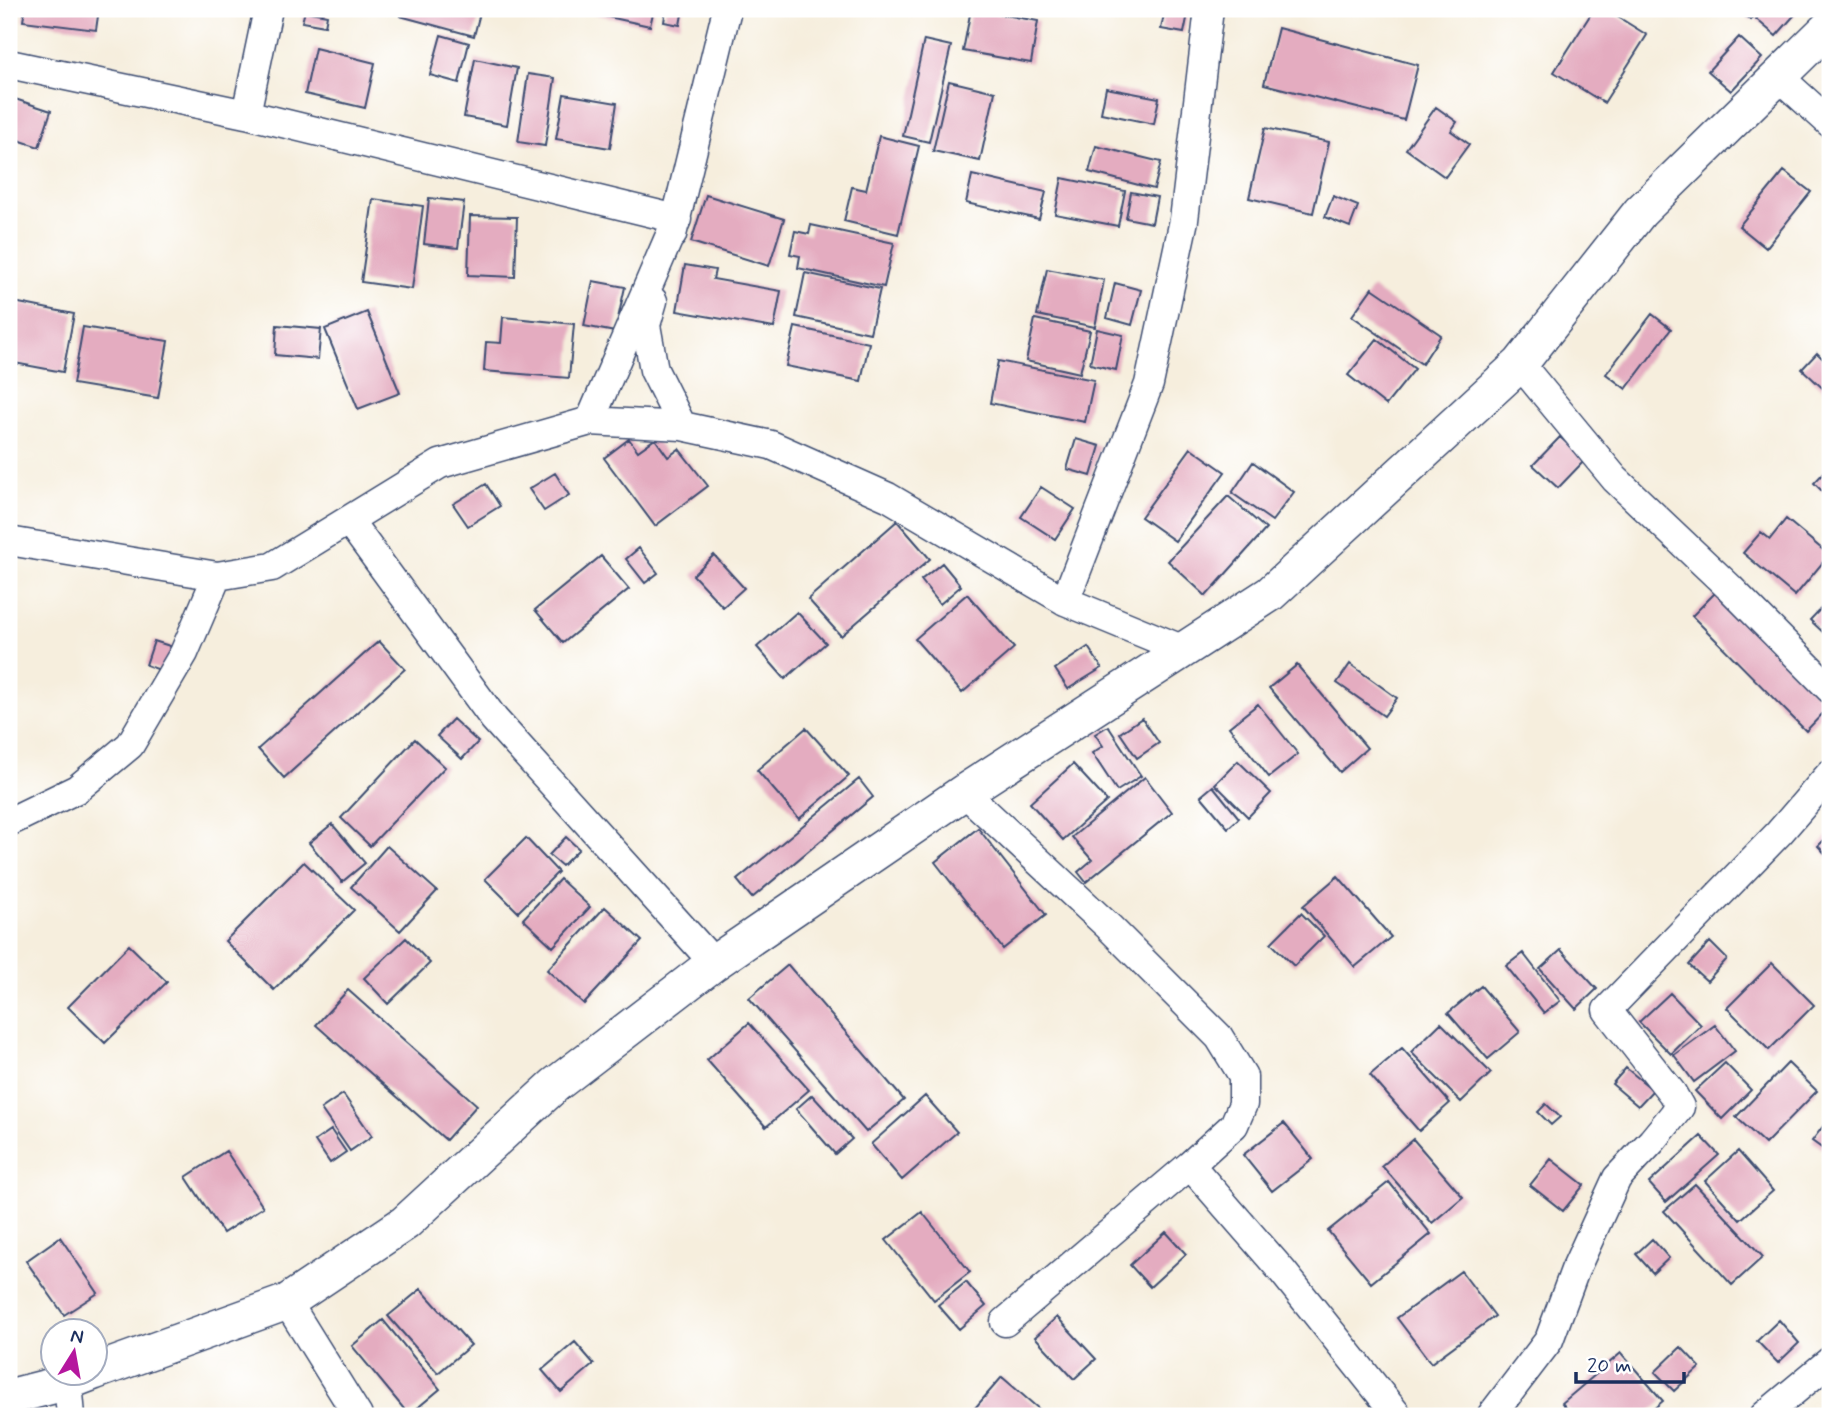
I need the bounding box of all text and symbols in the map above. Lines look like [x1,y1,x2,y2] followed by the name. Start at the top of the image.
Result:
[38,1316,108,1386] north arrow
[68,1323,86,1350] text: N
[1576,1341,1685,1385] scale bar
[1587,1352,1632,1380] text: 20 m

